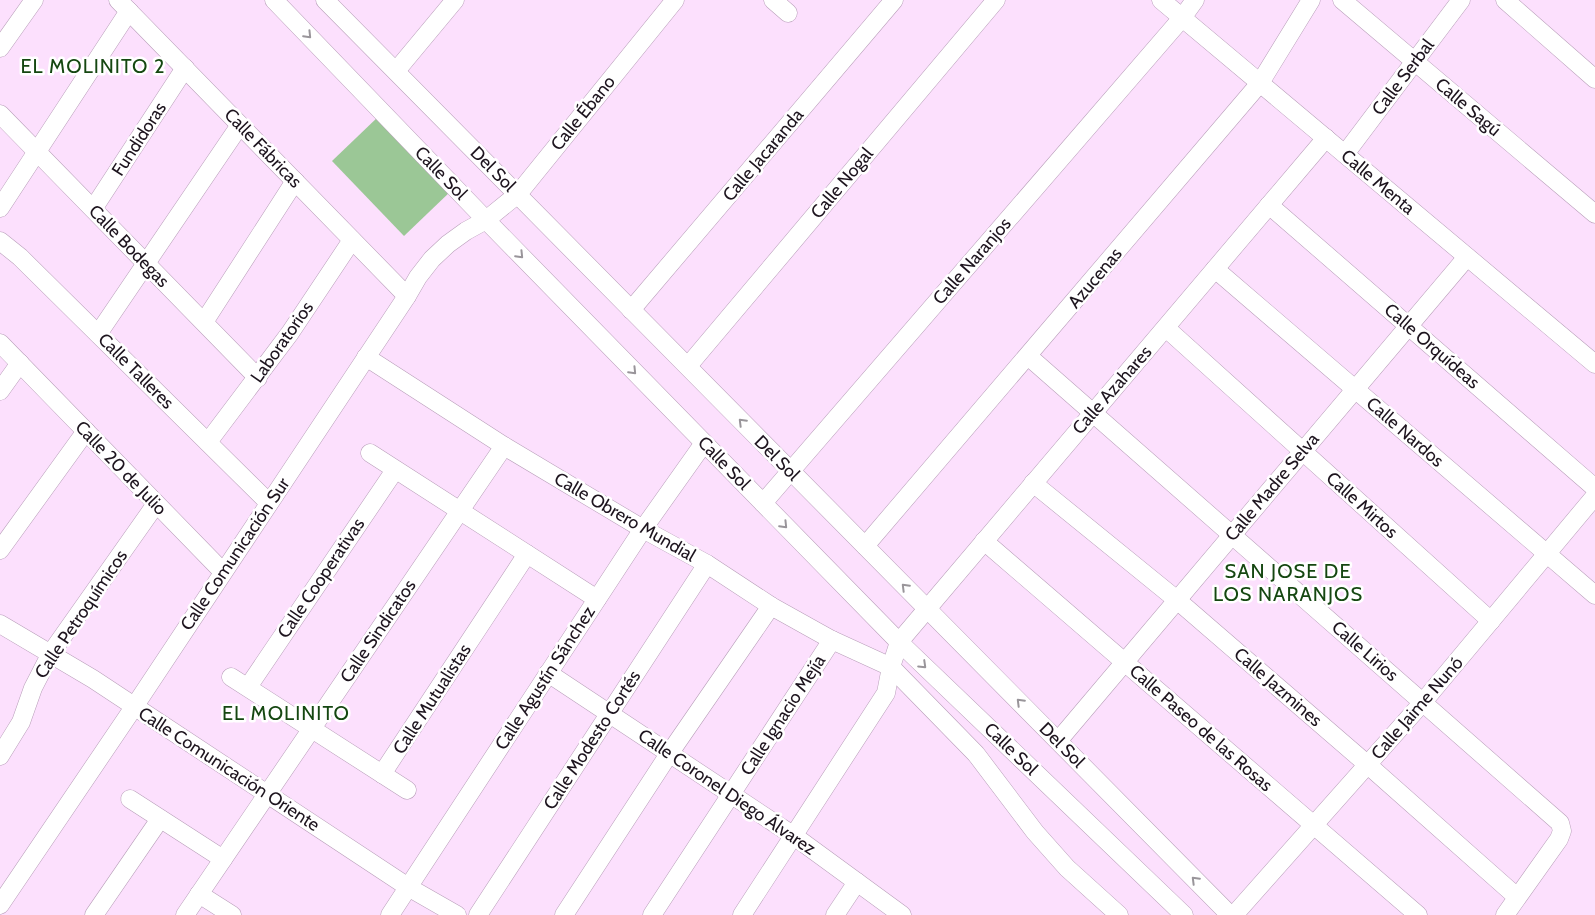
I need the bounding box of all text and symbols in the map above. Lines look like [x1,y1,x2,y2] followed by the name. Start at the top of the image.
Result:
[302,29,311,38] one-way arrow
[1367,34,1439,119] street label: Calle Serbal
[21,54,166,78] district label: EL MOLINITO 2
[546,71,620,155] street label: Calle Ébano
[1431,73,1505,141] street label: Calle Sagú
[107,98,171,180] street label: Fundidoras
[220,104,306,192] street label: Calle Fábricas
[718,104,808,206] street label: Calle Jacaranda
[410,142,472,205] street label: Calle Sol
[466,142,521,197] street label: Del Sol
[806,143,878,223] street label: Calle Nogal
[1337,145,1420,219] street label: Calle Menta
[84,200,174,292] street label: Calle Bodegas
[928,213,1016,309] street label: Calle Naranjos
[1063,243,1127,313] street label: Azucenas
[514,249,523,258] one-way arrow
[246,297,318,387] street label: Laboratorios
[1380,299,1484,393] street label: Calle Orquídeas
[93,328,179,414] street label: Calle Talleres
[1068,341,1156,439] street label: Calle Azahares
[628,365,637,374] one-way arrow
[1362,392,1448,472] street label: Calle Nardos
[71,416,172,520] street label: Calle 20 de Julio
[739,418,748,427] one-way arrow
[1220,428,1324,546] street label: Calle Madre Selva
[750,431,805,486] street label: Del Sol
[693,432,755,495] street label: Calle Sol
[1322,467,1402,543] street label: Calle Mirtos
[550,468,700,567] street label: Calle Obrero Mundial
[176,473,294,635] street label: Calle Comunicación Sur
[273,514,369,642] street label: Calle Cooperativas
[778,519,787,528] one-way arrow
[30,546,132,682] street label: Calle Petroquímicos
[1213,559,1363,606] district label: SAN JOSE DE LOS NARANJOS
[335,575,421,687] street label: Calle Sindicatos
[902,584,911,593] one-way arrow
[490,602,600,754] street label: Calle Agustín Sánchez
[1327,616,1403,686] street label: Calle Lirios
[388,640,476,758] street label: Calle Mutualistas
[1230,643,1326,731] street label: Calle Jazmines
[736,650,830,779] street label: Calle Ignacio Mejía
[1366,652,1468,764] street label: Calle Jaime Nunó
[917,659,926,668] one-way arrow
[1125,660,1277,796] street label: Calle Paseo de las Rosas
[539,666,645,814] street label: Calle Modesto Cortés
[1017,699,1026,708] one-way arrow
[222,701,350,725] district label: EL MOLINITO
[134,702,324,836] street label: Calle Comunicación Oriente
[980,718,1043,780] street label: Calle Sol
[1035,718,1090,773] street label: Del Sol
[634,724,820,860] street label: Calle Coronel Diego Álvarez
[1192,877,1201,886] one-way arrow

